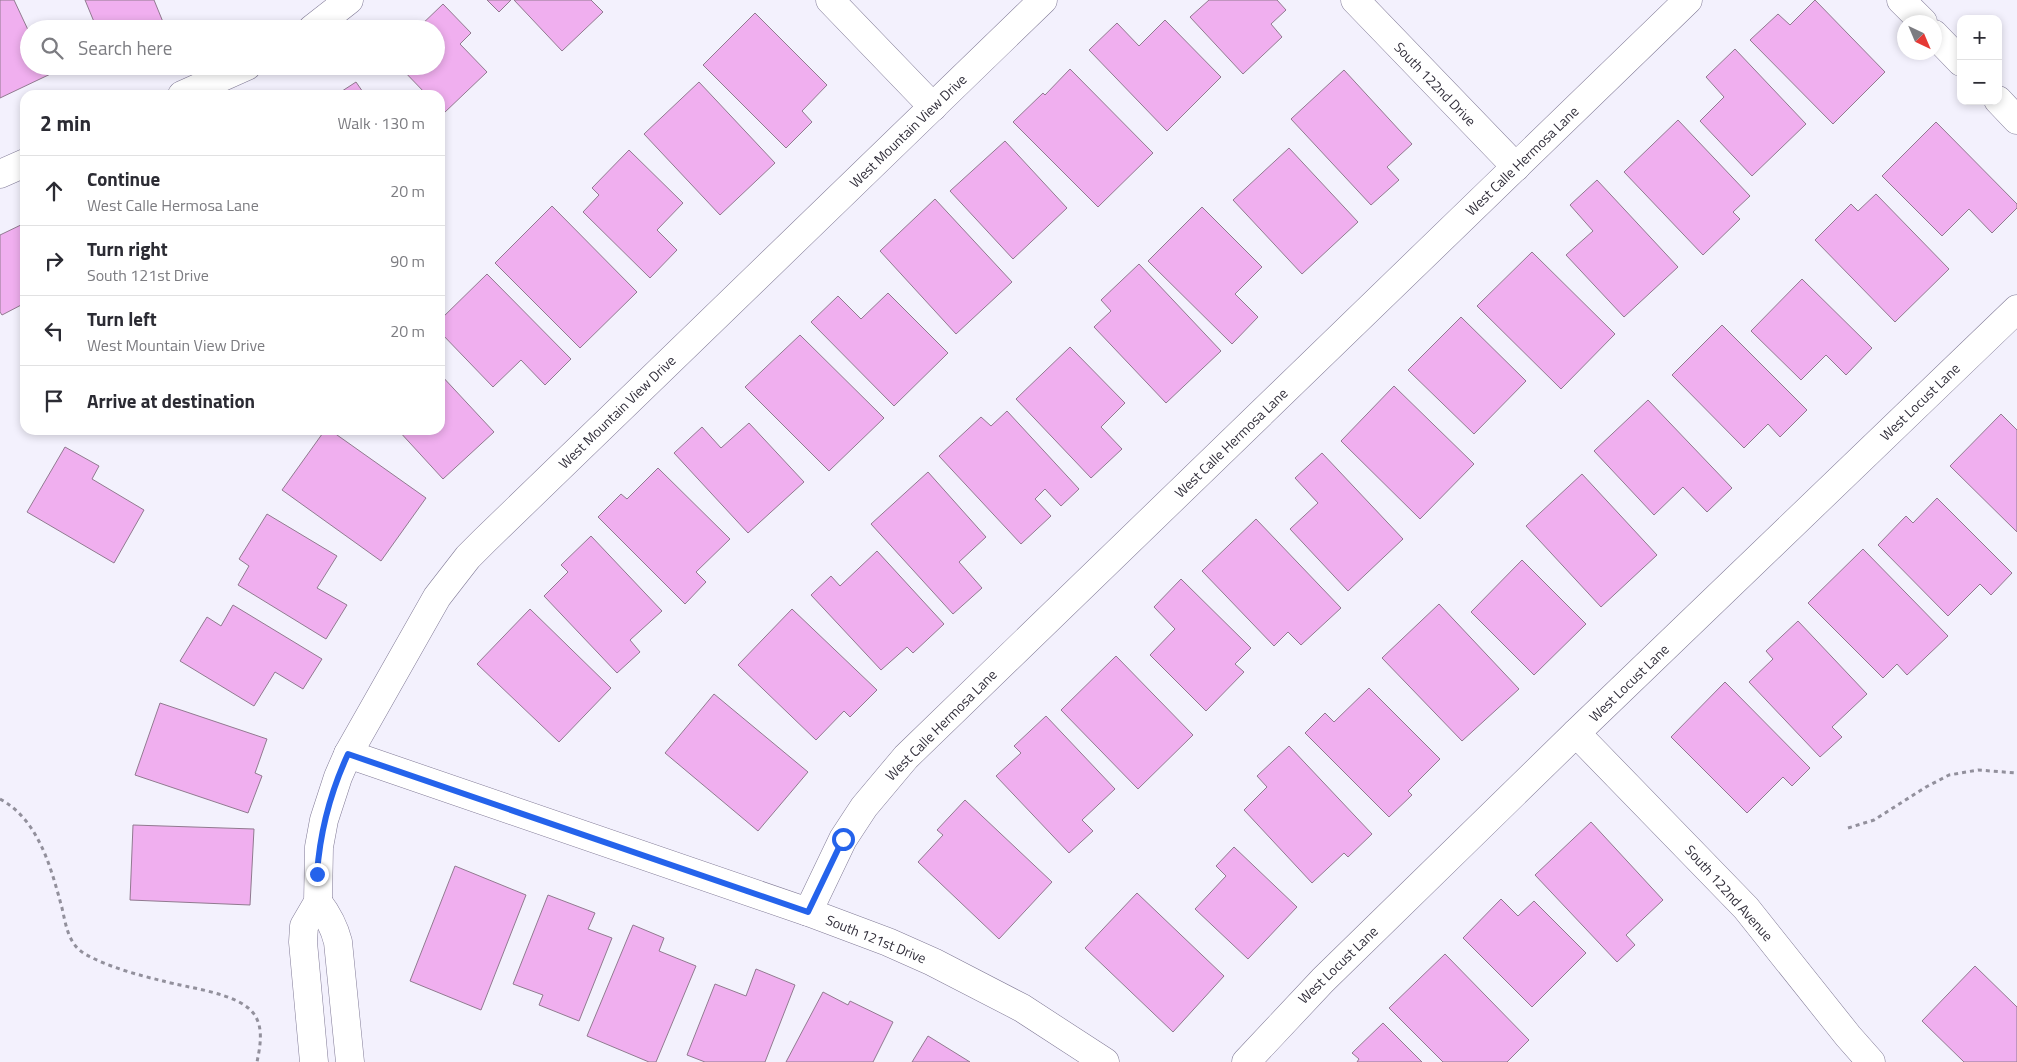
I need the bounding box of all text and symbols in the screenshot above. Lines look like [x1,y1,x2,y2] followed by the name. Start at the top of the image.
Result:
[1897,15,1942,60] north arrow
[1957,15,2002,105] map controls
[1957,15,2002,60] button: +
[20,20,445,75] search box
[78,33,172,62] text: Search here
[38,34,66,62] icon: search
[1390,37,1481,131] street label: South 122nd Drive
[1957,60,2002,105] button: −
[844,69,971,192] street label: West Mountain View Drive
[1460,101,1583,220] street label: West Calle Hermosa Lane
[40,107,91,139] text: 2 min
[337,111,425,135] text: Walk · 130 m
[87,164,160,193] text: Continue
[40,177,68,205] icon: ahead
[390,179,425,203] text: 20 m
[87,193,259,217] text: West Calle Hermosa Lane
[87,234,168,263] text: Turn right
[40,247,68,275] icon: right
[390,249,425,273] text: 90 m
[87,263,209,287] text: South 121st Drive
[87,304,157,333] text: Turn left
[40,317,68,345] icon: left
[390,319,425,343] text: 20 m
[87,333,265,357] text: West Mountain View Drive
[553,350,680,473] street label: West Mountain View Drive
[1875,358,1964,445] street label: West Locust Lane
[1169,383,1292,502] street label: West Calle Hermosa Lane
[87,386,255,415] text: Arrive at destination
[40,387,68,415] icon: arrive
[1584,639,1673,726] street label: West Locust Lane
[880,664,1001,785] street label: West Calle Hermosa Lane
[832,828,855,851] route start
[1680,840,1778,945] street label: South 122nd Avenue
[306,863,329,886] route end
[823,909,930,968] street label: South 121st Drive
[1293,921,1382,1008] street label: West Locust Lane

